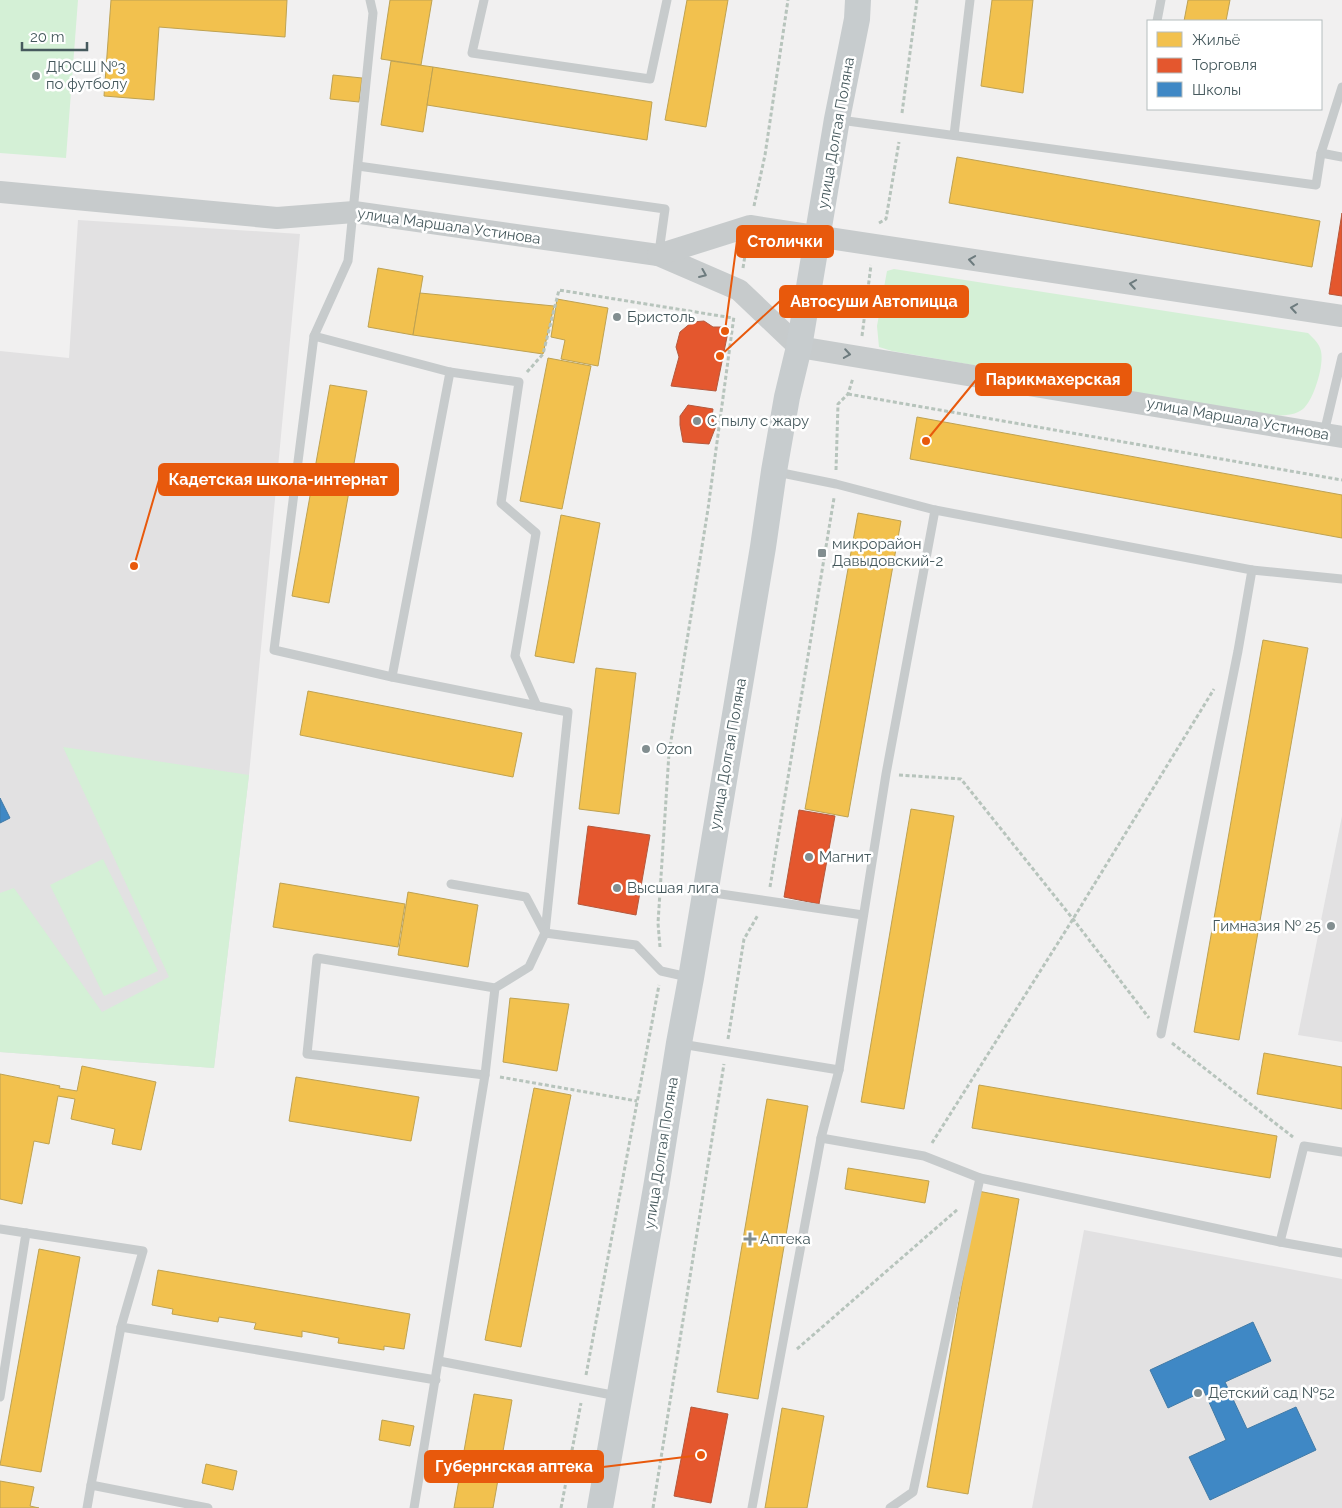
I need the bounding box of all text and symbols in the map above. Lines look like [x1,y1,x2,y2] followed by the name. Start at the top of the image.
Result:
[22,20,88,52] scale bar
[1147,20,1322,110] legend
[30,28,65,46] text: 20 m
[1192,31,1241,49] text: Жильё
[814,56,858,210] street label: улица Долгая Поляна
[1192,56,1257,74] text: Торговля
[46,58,127,93] place label: ДЮСШ №3 по футболу
[30,70,42,82] marker: ДЮСШ №3 по футболу
[1192,81,1241,99] text: Школы
[356,204,542,248] street label: улица Маршала Устинова
[737,226,833,257] callout: Столички
[747,232,823,251] text: Столички
[968,255,976,266] one-way arrow
[698,268,707,279] one-way arrow
[1129,280,1137,290] one-way arrow
[780,286,968,317] callout: Автосуши Автопицца
[790,292,958,311] text: Автосуши Автопицца
[1289,304,1298,314] one-way arrow
[627,308,695,326] place label: Бристоль
[611,311,623,323] marker: Бристоль
[843,348,851,359] one-way arrow
[976,364,1131,395] callout: Парикмахерская
[985,370,1121,389] text: Парикмахерская
[1145,394,1331,444] street label: улица Маршала Устинова
[707,412,809,430] place label: C пылу с жару
[691,415,703,427] marker: C пылу с жару
[159,464,398,495] callout: Кадетская школа-интернат
[168,470,388,489] text: Кадетская школа-интернат
[832,535,943,570] place label: микрорайон Давыдовский-2
[816,547,828,559] marker: микрорайон Давыдовский-2
[706,677,750,831] street label: улица Долгая Поляна
[656,740,692,758] place label: Ozon
[640,743,652,755] marker: Ozon
[819,848,871,866] place label: Магнит
[803,851,815,863] marker: Магнит
[627,879,719,897] place label: Высшая лига
[611,882,623,894] marker: Высшая лига
[1213,917,1321,935] place label: Гимназия № 25
[1325,920,1337,932] marker: Гимназия № 25
[640,1076,682,1230] street label: улица Долгая Поляна
[760,1230,811,1248] place label: Аптека
[744,1233,756,1245] marker: Аптека
[1208,1384,1335,1402] place label: Детский сад №52
[1192,1387,1204,1399] marker: Детский сад №52
[425,1451,603,1482] callout: Губернгская аптека
[435,1457,593,1476] text: Губернгская аптека

